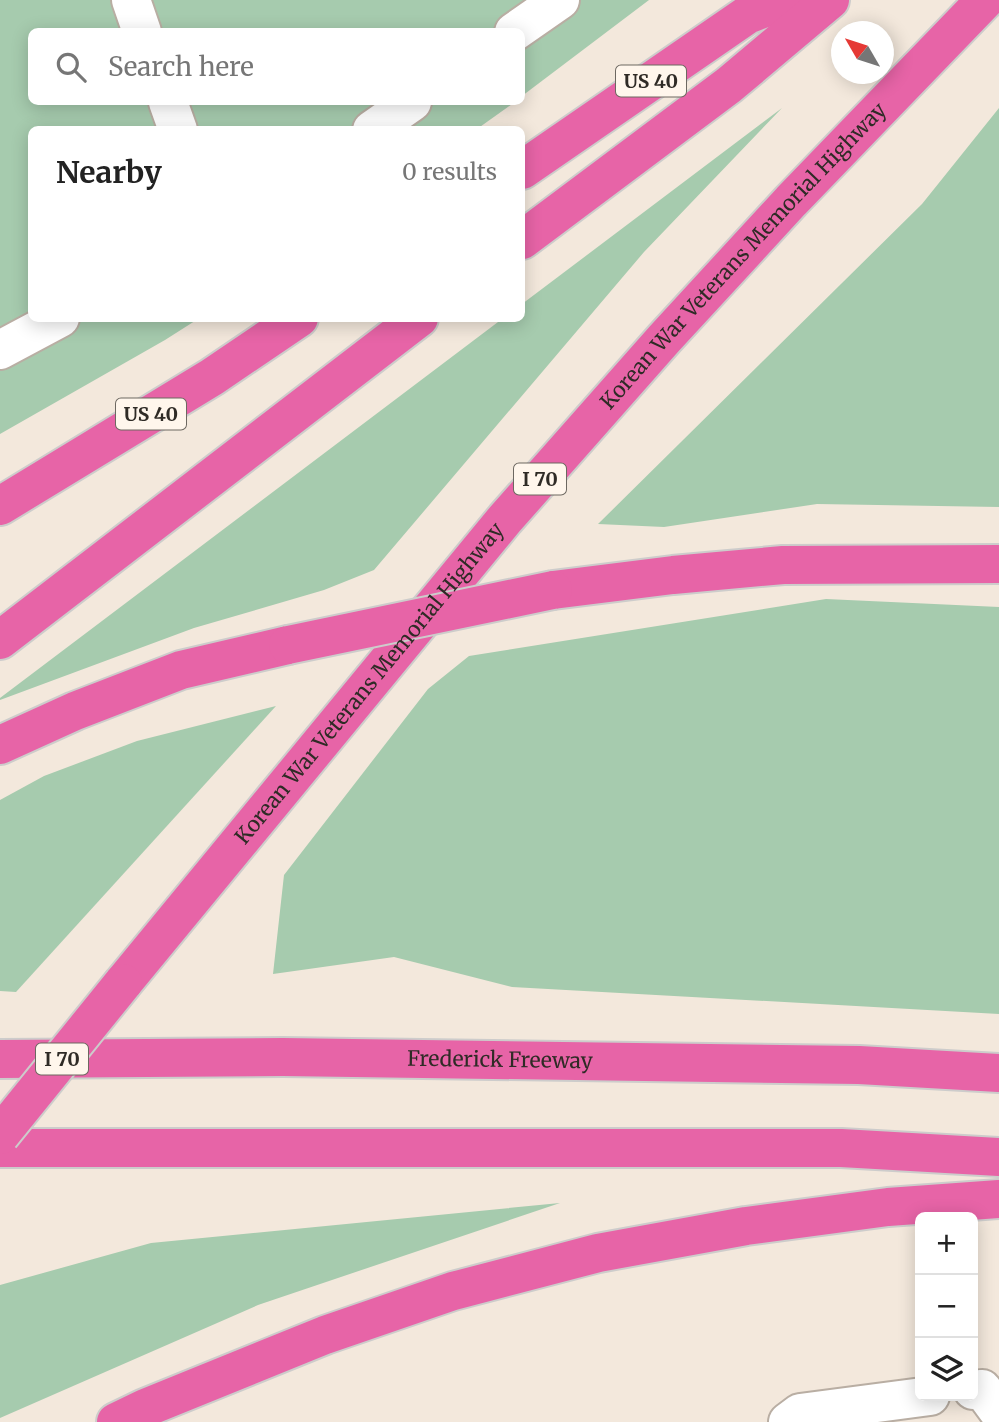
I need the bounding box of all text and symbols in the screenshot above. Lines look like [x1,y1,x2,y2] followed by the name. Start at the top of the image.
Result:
[831,21,894,84] north arrow
[28,28,525,105] search box
[52,48,90,86] icon: search
[108,50,254,83] text: Search here
[616,66,686,96] road number: US 40
[594,96,892,415] street label: Korean War Veterans Memorial Highway
[56,153,162,191] text: Nearby
[402,157,497,186] text: 0 results
[116,398,186,430] road number: US 40
[514,464,566,494] road number: I 70
[229,516,510,849] street label: Korean War Veterans Memorial Highway
[36,1044,88,1074] road number: I 70
[407,1045,594,1074] street label: Frederick Freeway
[915,1212,978,1401] map controls
[915,1212,978,1275] button: +
[915,1275,978,1338] button: −
[915,1338,978,1401] button: layers

